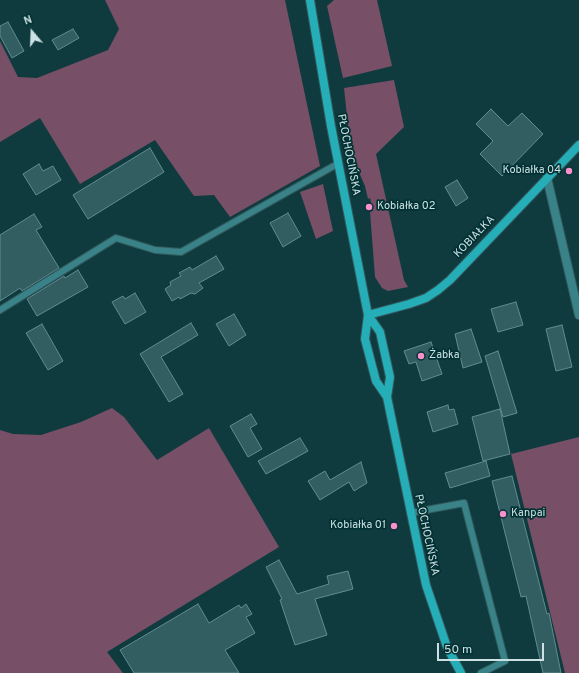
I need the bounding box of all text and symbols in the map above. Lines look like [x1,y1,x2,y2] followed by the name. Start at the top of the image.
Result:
[12,12,52,52] north arrow
[22,13,34,29] text: N
[334,113,362,197] street label: PŁOCHOCIŃSKA
[502,164,561,178] place label: Kobiałka 04
[564,166,574,176] marker: Kobiałka 04
[377,200,436,214] place label: Kobiałka 02
[364,202,374,212] marker: Kobiałka 02
[452,213,498,261] street label: KOBIAŁKA
[429,349,459,363] place label: Żabka
[416,351,426,361] marker: Żabka
[411,493,441,577] street label: PŁOCHOCIŃSKA
[511,507,545,521] place label: Kanpai
[498,509,508,519] marker: Kanpai
[330,519,386,533] place label: Kobiałka 01
[389,521,399,531] marker: Kobiałka 01
[439,635,546,661] scale bar
[444,642,472,658] text: 50 m

